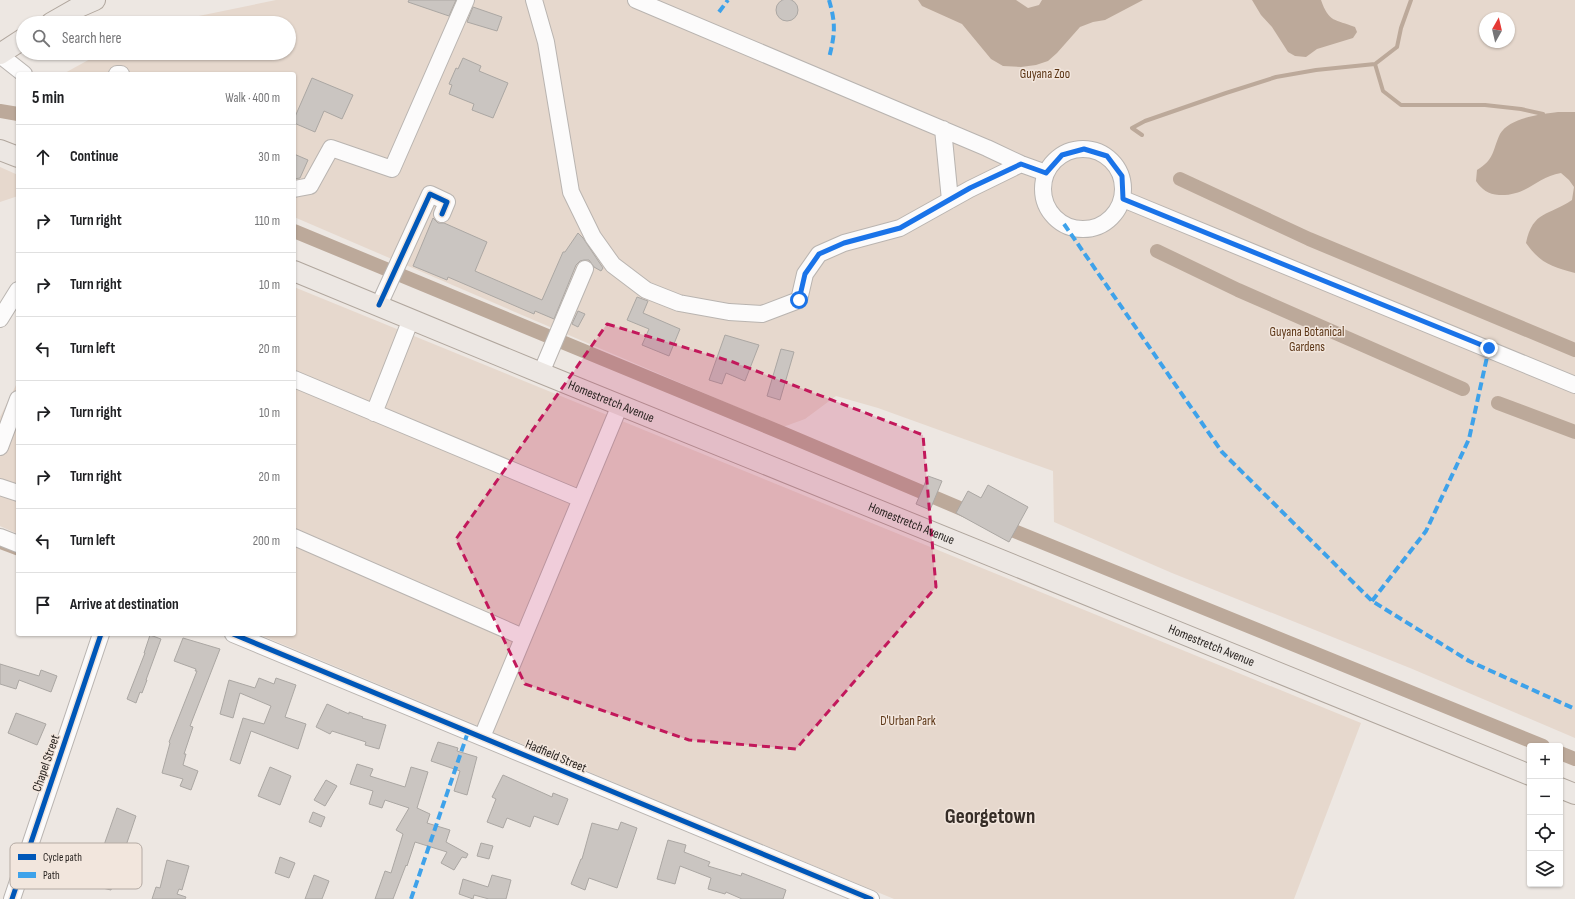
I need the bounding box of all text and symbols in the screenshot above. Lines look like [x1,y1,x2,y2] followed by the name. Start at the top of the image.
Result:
[1479,12,1515,48] north arrow
[16,16,296,60] search box
[30,27,52,49] icon: search
[62,29,122,48] text: Search here
[1020,66,1070,82] park label: Guyana Zoo
[32,88,64,108] text: 5 min
[225,90,280,106] text: Walk · 400 m
[32,146,54,168] icon: ahead
[70,147,119,166] text: Continue
[258,149,280,165] text: 30 m
[32,210,54,232] icon: right
[70,211,122,230] text: Turn right
[255,213,280,229] text: 110 m
[32,274,54,296] icon: right
[70,275,122,294] text: Turn right
[259,277,280,293] text: 10 m
[790,291,808,309] route start
[1270,324,1344,355] park label: Guyana Botanical Gardens
[32,338,54,360] icon: left
[70,339,115,358] text: Turn left
[1480,339,1498,357] route end
[258,341,280,357] text: 20 m
[566,377,657,426] street label: Homestretch Avenue
[32,402,54,424] icon: right
[70,403,122,422] text: Turn right
[259,405,280,421] text: 10 m
[32,466,54,488] icon: right
[70,467,122,486] text: Turn right
[258,469,280,485] text: 20 m
[866,499,957,548] street label: Homestretch Avenue
[32,530,54,552] icon: left
[70,531,115,550] text: Turn left
[253,533,280,549] text: 200 m
[32,594,54,616] icon: arrive
[70,595,179,614] text: Arrive at destination
[1166,621,1257,670] street label: Homestretch Avenue
[880,713,936,729] park label: D'Urban Park
[29,732,63,794] street label: Chapel Street
[523,736,589,776] street label: Hadfield Street
[1527,743,1563,887] map controls
[1527,743,1563,779] button: +
[1527,779,1563,815] button: −
[945,804,1035,829] district label: Georgetown
[1527,815,1563,851] button: locate
[10,843,142,889] legend
[43,851,82,864] text: Cycle path
[1527,851,1563,887] button: layers
[43,869,60,882] text: Path

